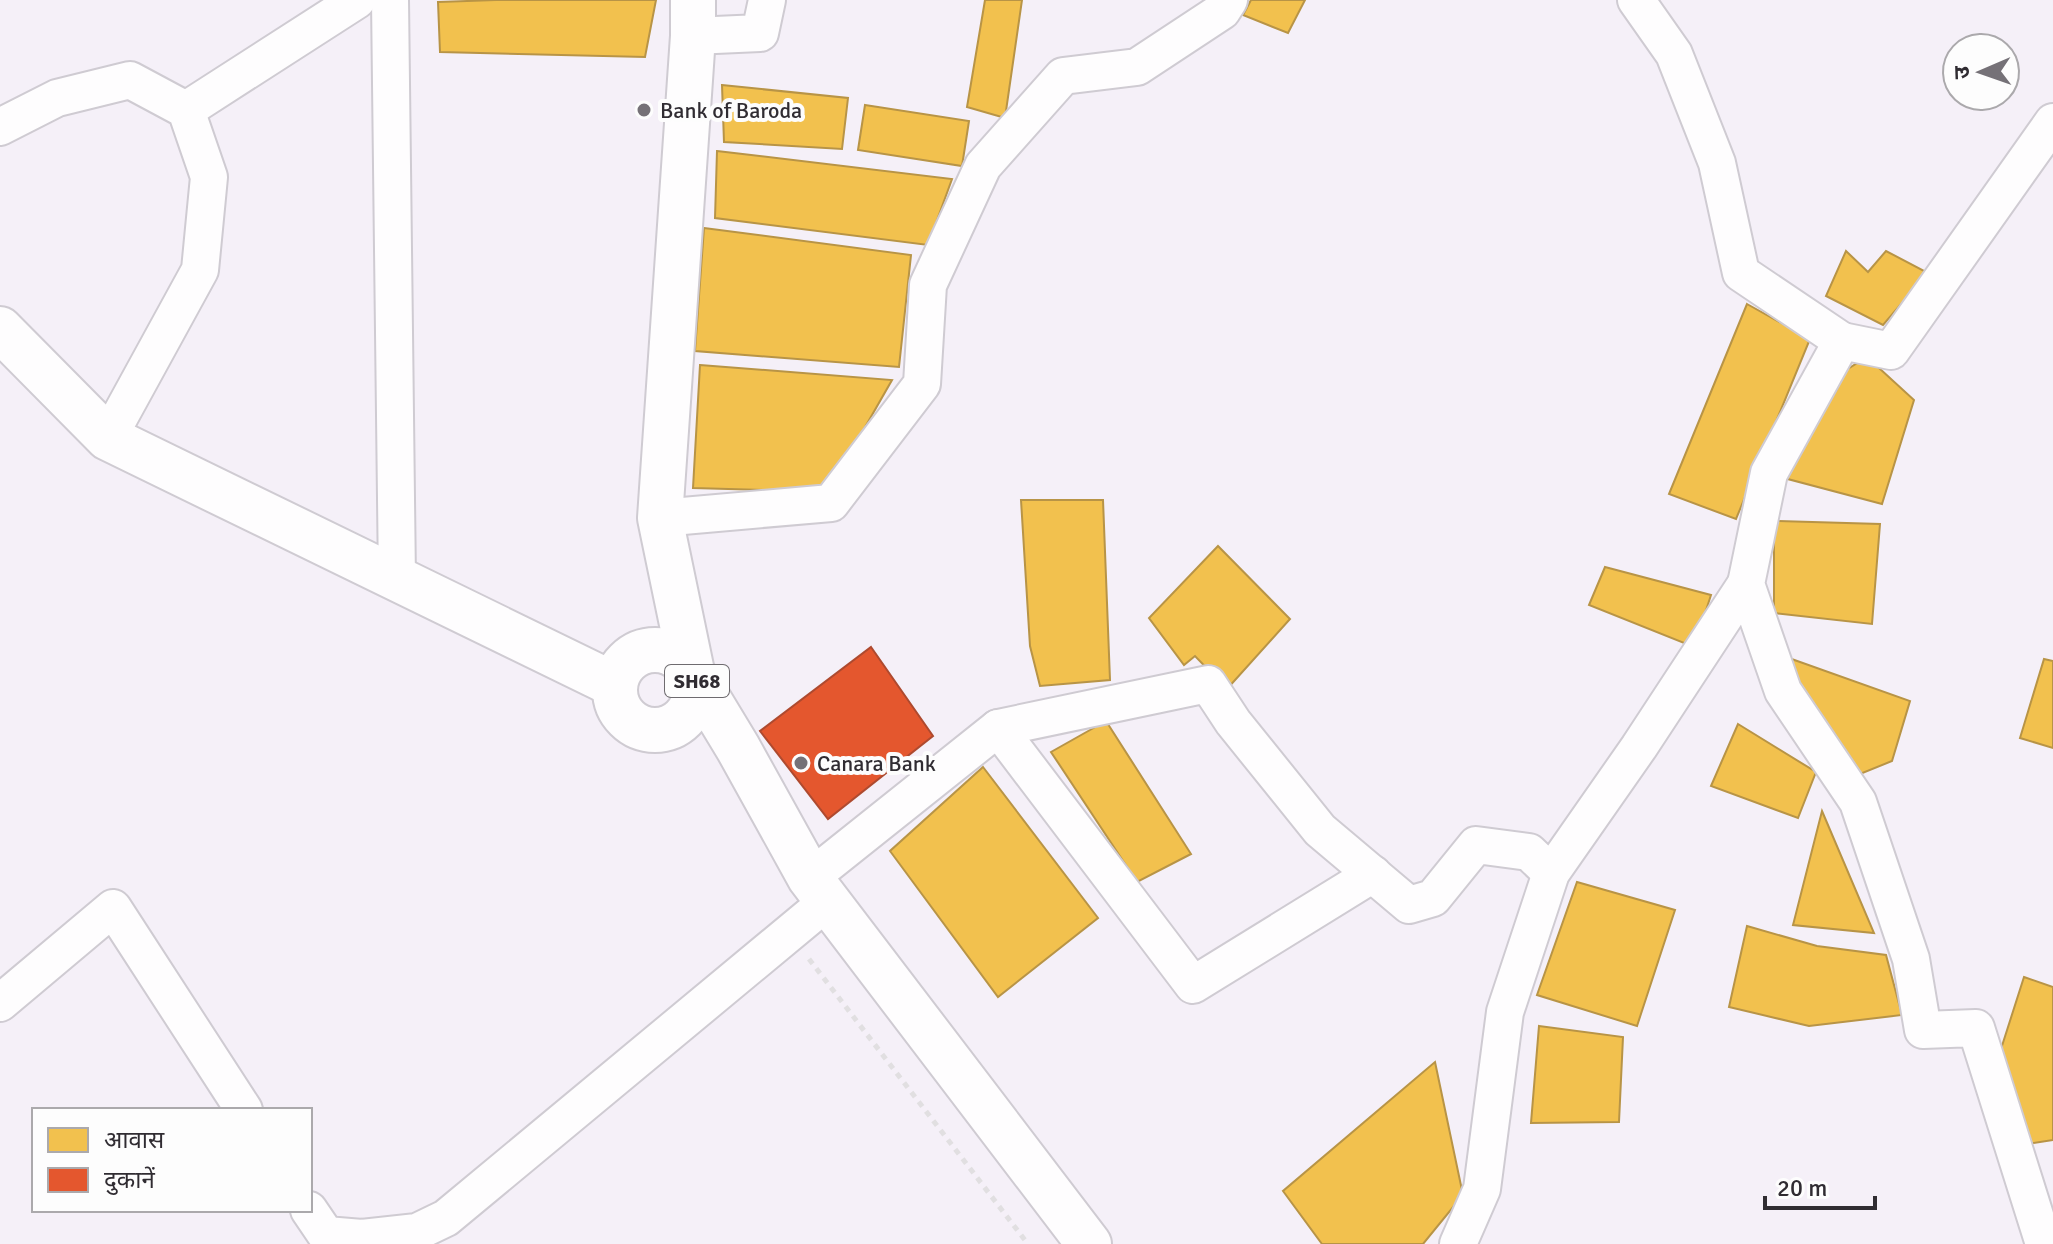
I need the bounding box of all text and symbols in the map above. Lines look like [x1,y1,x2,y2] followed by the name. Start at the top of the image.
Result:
[1941,32,2021,112] north arrow
[1948,65,1975,80] text: उ
[660,97,802,124] place label: Bank of Baroda
[635,101,653,119] marker: Bank of Baroda
[665,665,729,697] road number: SH68
[817,750,936,777] place label: Canara Bank
[792,754,810,772] marker: Canara Bank
[32,1108,312,1212] legend
[104,1125,165,1155] text: आवास
[1765,1160,1875,1210] scale bar
[104,1165,155,1195] text: दुकानें
[1777,1173,1827,1203] text: 20 m

